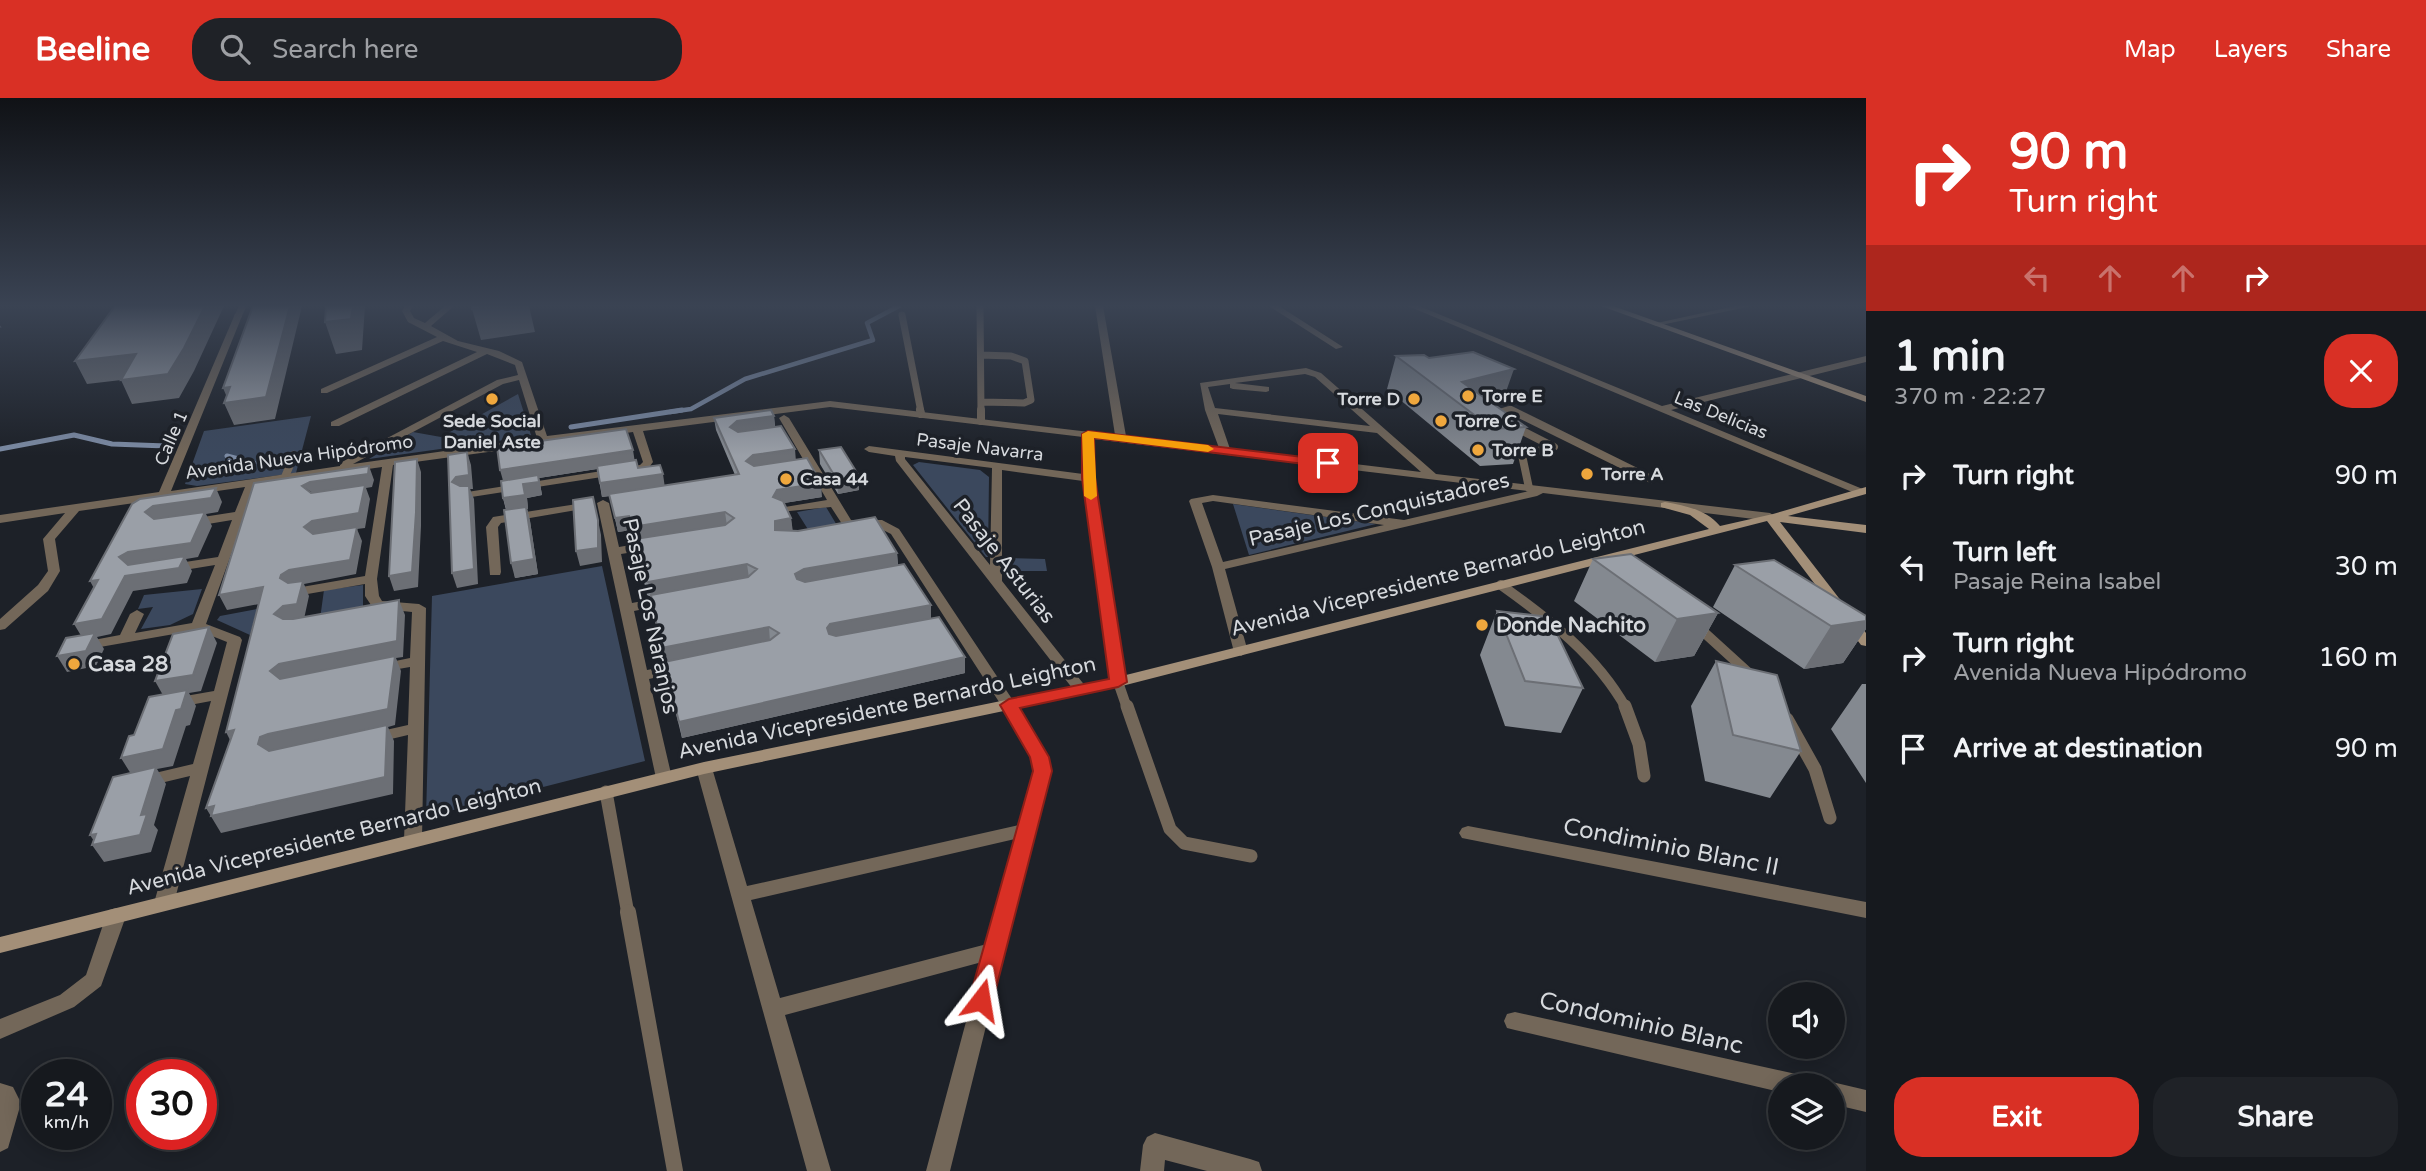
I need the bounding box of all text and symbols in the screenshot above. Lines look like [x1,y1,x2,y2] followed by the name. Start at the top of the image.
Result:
[192,18,682,81] search box
[35,30,150,69] text: Beeline
[216,30,254,68] icon: search
[272,34,418,65] text: Search here
[2124,35,2176,64] text: Map
[2214,35,2288,64] text: Layers
[2326,35,2391,64] text: Share
[2009,123,2128,182] text: 90 m
[1894,126,1985,217] icon: right
[2009,183,2158,221] text: Turn right
[2018,259,2056,297] icon: left
[2091,259,2129,297] icon: ahead
[2164,259,2202,297] icon: ahead
[2237,259,2275,297] icon: right
[1894,331,2006,382] text: 1 min
[2324,334,2398,408] button: close
[1894,383,2046,411] text: 370 m · 22:27
[1481,385,1543,407] place label: Torre E
[1671,386,1771,444] street label: Las Delicias
[1336,388,1400,410] place label: Torre D
[1460,388,1476,404] marker: Torre E
[484,391,500,407] marker: Sede Social Daniel Aste
[1406,391,1422,407] marker: Torre D
[150,407,192,469] street label: Calle 1
[443,410,541,453] place label: Sede Social Daniel Aste
[1454,410,1517,432] place label: Torre C
[1433,413,1449,429] marker: Torre C
[915,428,1045,466] street label: Pasaje Navarra
[184,430,415,484] street label: Avenida Nueva Hipódromo
[1298,433,1358,493] pin
[1491,439,1554,461] place label: Torre B
[1470,442,1486,458] marker: Torre B
[1309,444,1347,482] icon: arrive
[1894,457,1932,495] icon: right
[1953,460,2074,491] text: Turn right
[2335,460,2398,491] text: 90 m
[1600,463,1664,485] place label: Torre A
[1579,466,1595,482] marker: Torre A
[800,468,869,490] place label: Casa 44
[1246,468,1512,552] street label: Pasaje Los Conquistadores
[778,471,794,487] marker: Casa 44
[947,494,1061,628] street label: Pasaje Asturias
[1228,514,1648,642] street label: Avenida Vicepresidente Bernardo Leighton
[617,516,683,716] street label: Pasaje Los Naranjos
[1953,537,2056,568] text: Turn left
[1894,548,1932,586] icon: left
[2335,551,2398,582] text: 30 m
[1953,568,2161,596] text: Pasaje Reina Isabel
[1496,613,1646,638] place label: Donde Nachito
[1474,617,1490,633] marker: Donde Nachito
[1953,628,2074,659] text: Turn right
[1894,639,1932,677] icon: right
[2318,642,2398,673] text: 160 m
[676,651,1098,765] street label: Avenida Vicepresidente Bernardo Leighton
[88,652,168,677] place label: Casa 28
[66,656,82,672] marker: Casa 28
[1953,659,2247,687] text: Avenida Nueva Hipódromo
[1894,730,1932,768] icon: arrive
[1953,733,2203,764] text: Arrive at destination
[2335,733,2398,764] text: 90 m
[124,773,544,901] street label: Avenida Vicepresidente Bernardo Leighton
[1561,812,1781,882] street label: Condiminio Blanc II
[944,963,1018,1037] position arrow
[1768,982,1845,1150] map controls
[1768,982,1845,1059] button: sound
[1536,985,1746,1061] street label: Condominio Blanc
[126,1059,217,1150] speed limit sign: 30
[1768,1073,1845,1150] button: layers
[45,1074,88,1116] text: 24
[1894,1077,2139,1157] button: Exit
[2153,1077,2398,1157] button: Share
[44,1111,89,1133] text: km/h

